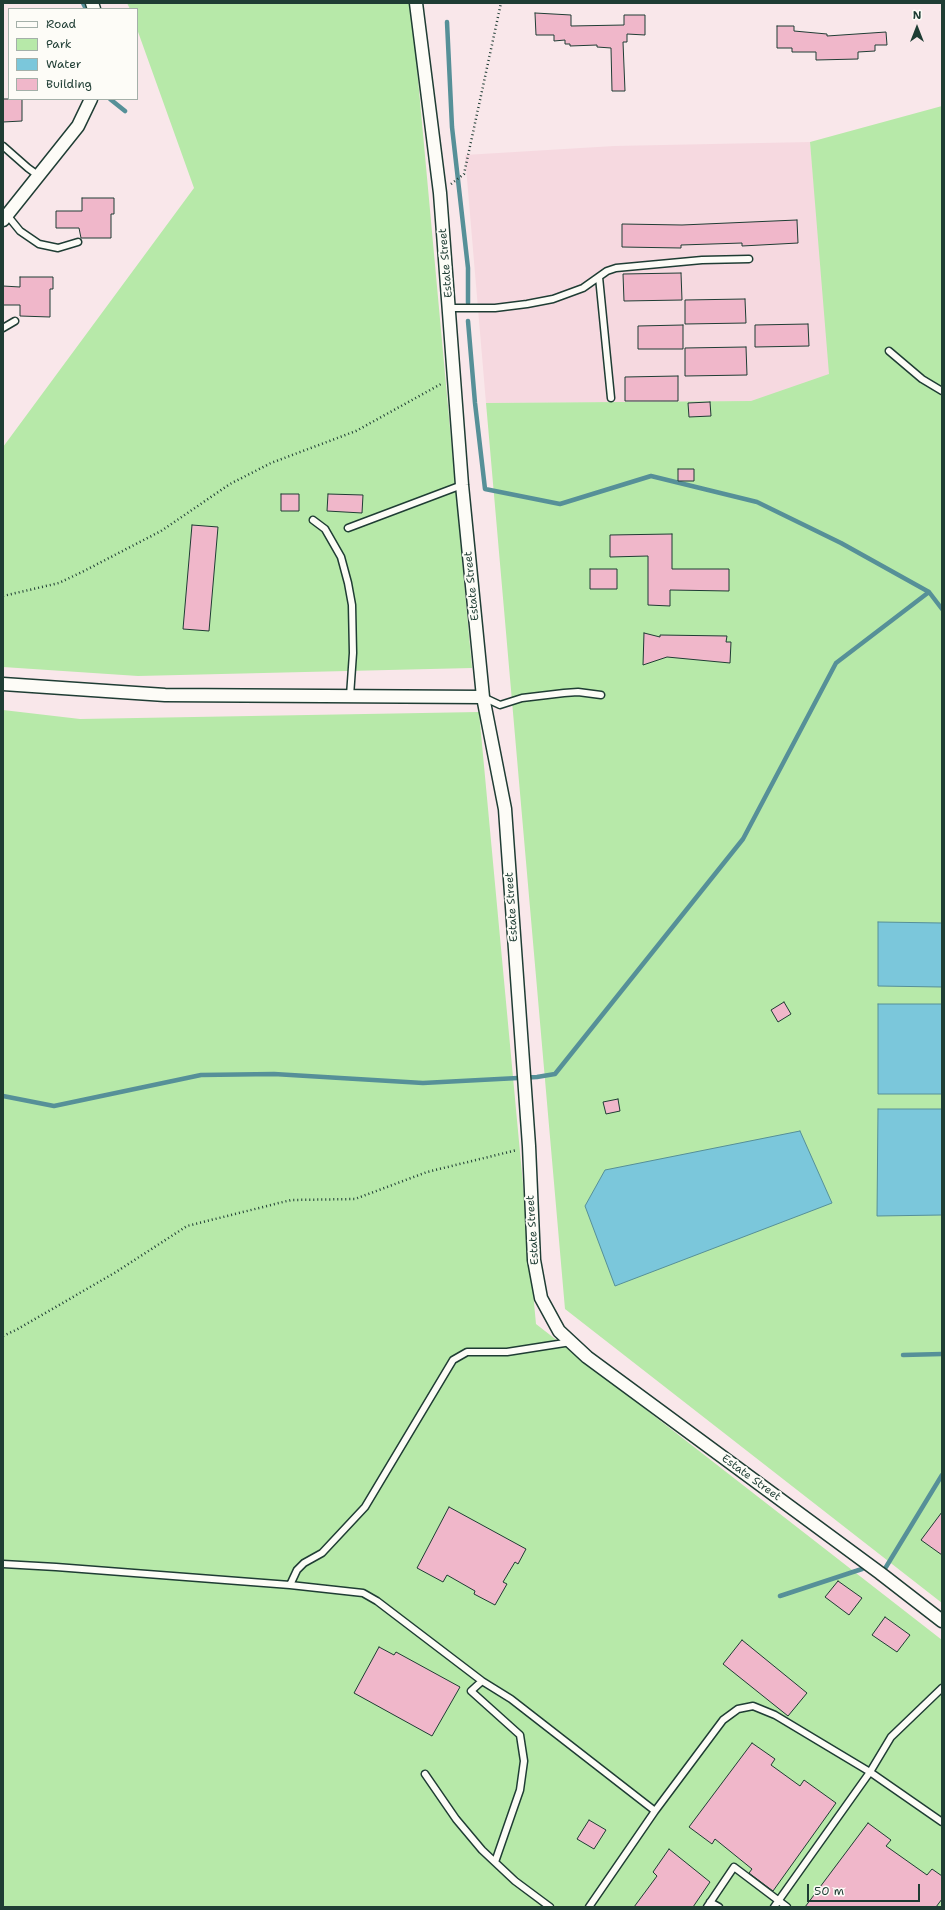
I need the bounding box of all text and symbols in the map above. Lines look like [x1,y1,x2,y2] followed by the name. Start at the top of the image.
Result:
[8,8,138,100] legend
[897,8,937,48] north arrow
[913,8,921,23] text: N
[46,16,76,32] text: Road
[46,36,72,52] text: Park
[46,56,81,72] text: Water
[46,76,92,92] text: Building
[436,228,456,298] street label: Estate Street
[462,551,482,621] street label: Estate Street
[503,872,521,942] street label: Estate Street
[524,1195,542,1265] street label: Estate Street
[719,1452,783,1504] street label: Estate Street
[809,1876,922,1902] scale bar
[814,1883,844,1899] text: 50 m

